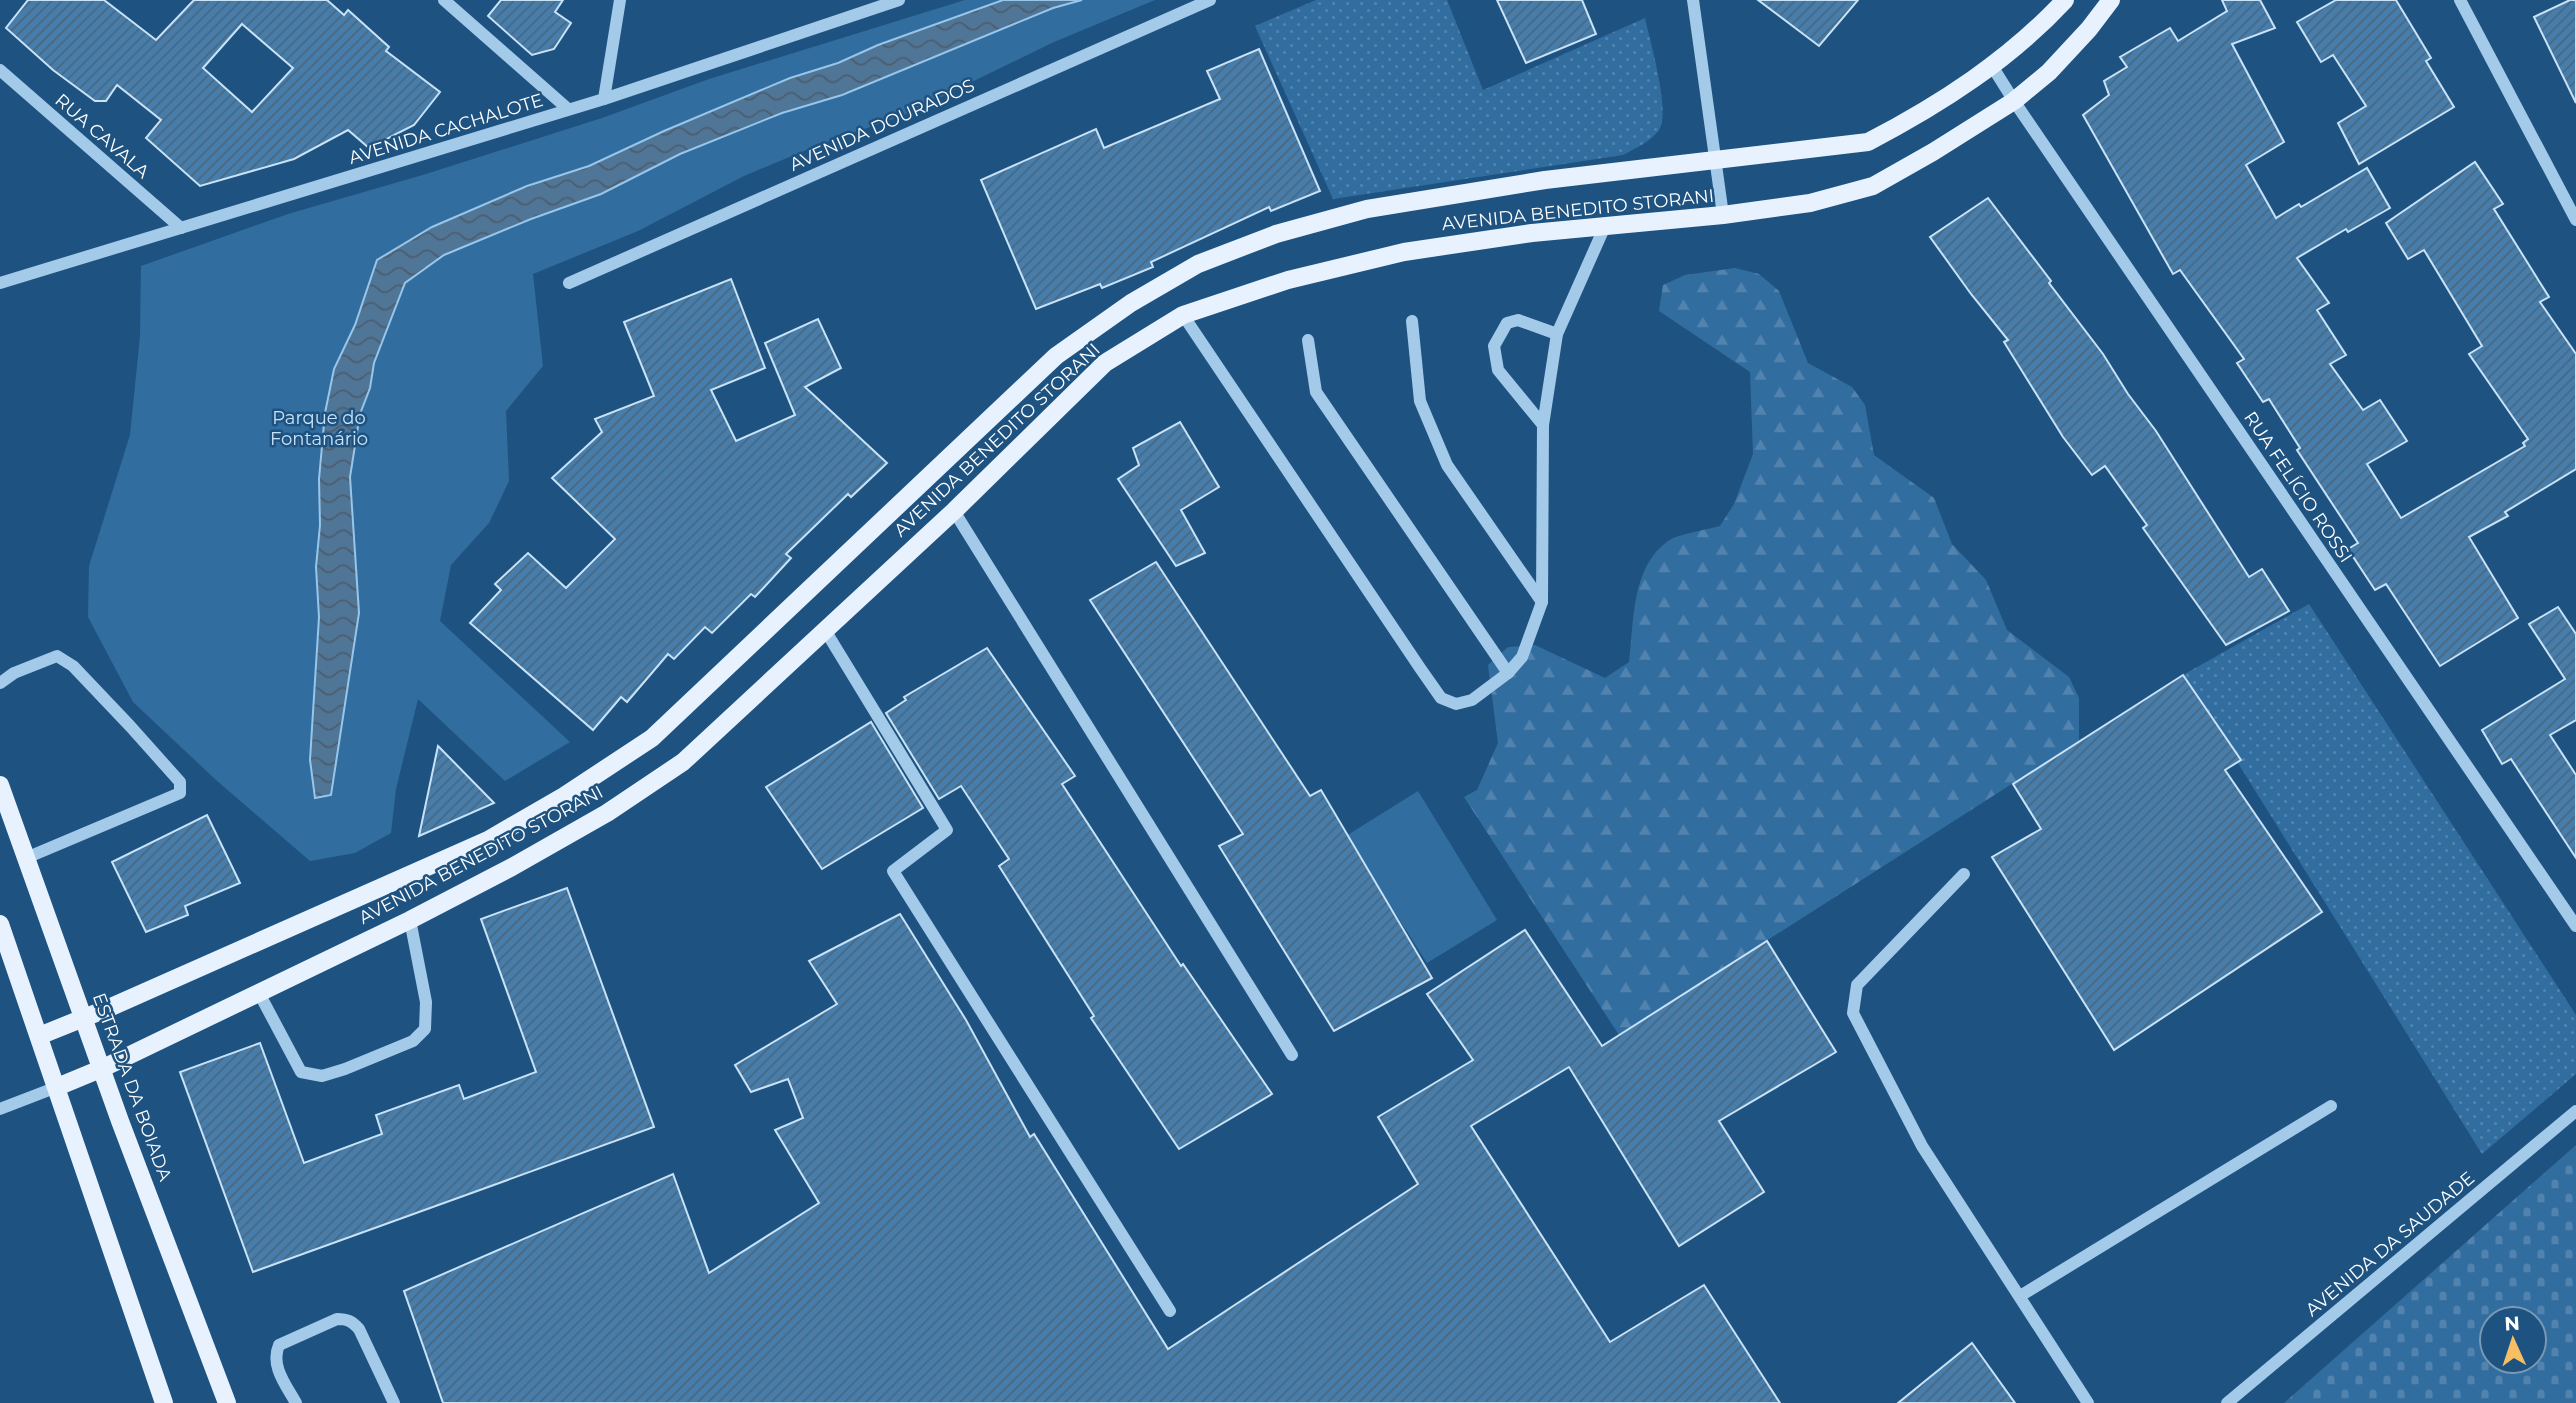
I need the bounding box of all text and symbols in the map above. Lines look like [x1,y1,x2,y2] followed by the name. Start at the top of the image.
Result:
[786,74,978,176] street label: AVENIDA DOURADOS
[50,89,154,183] street label: RUA CAVALA
[346,89,546,169] street label: AVENIDA CACHALOTE
[1441,185,1715,235] street label: AVENIDA BENEDITO STORANI
[889,339,1105,541] street label: AVENIDA BENEDITO STORANI
[270,407,368,450] park label: Parque do Fontanário
[2239,407,2357,567] street label: RUA FELÍCIO ROSSI
[355,781,607,929] street label: AVENIDA BENEDITO STORANI
[88,990,176,1184] street label: ESTRADA DA BOIADA
[2301,1167,2479,1321] street label: AVENIDA DA SAUDADE
[2478,1305,2548,1375] north arrow
[2504,1312,2520,1335] text: N

